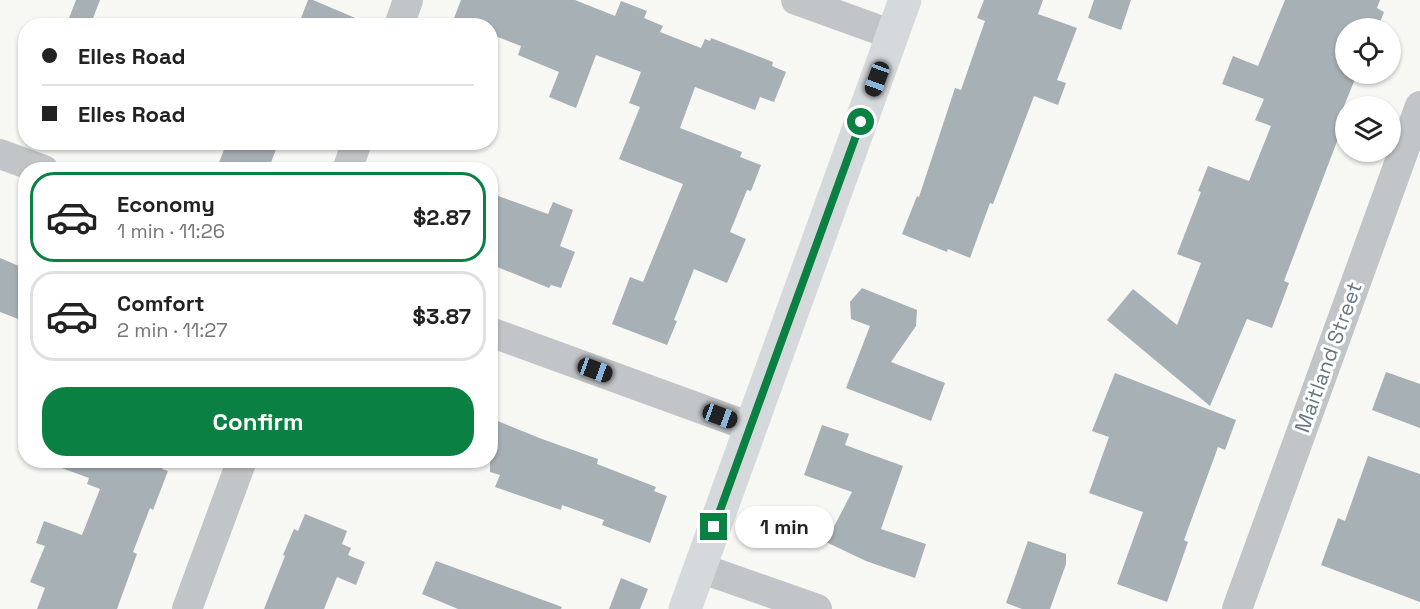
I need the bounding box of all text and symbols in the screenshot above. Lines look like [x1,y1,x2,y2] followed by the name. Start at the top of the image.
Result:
[1335,18,1401,162] map controls
[1335,18,1401,84] button: locate
[78,42,186,70] text: Elles Road
[862,59,892,99] car
[1335,96,1401,162] button: layers
[78,100,186,128] text: Elles Road
[847,108,874,135] route start
[45,190,99,244] icon: car
[117,190,215,218] text: Economy
[413,203,471,231] text: $2.87
[117,218,225,244] text: 1 min · 11:26
[1288,278,1368,436] street label: Maitland Street
[45,289,99,343] icon: car
[117,289,205,317] text: Comfort
[413,302,471,330] text: $3.87
[117,317,228,343] text: 2 min · 11:27
[575,355,615,385] car
[42,387,474,456] button: Confirm
[700,401,740,431] car
[735,506,834,548] callout: 1 min
[700,513,727,540] route end
[760,514,809,540] text: 1 min

